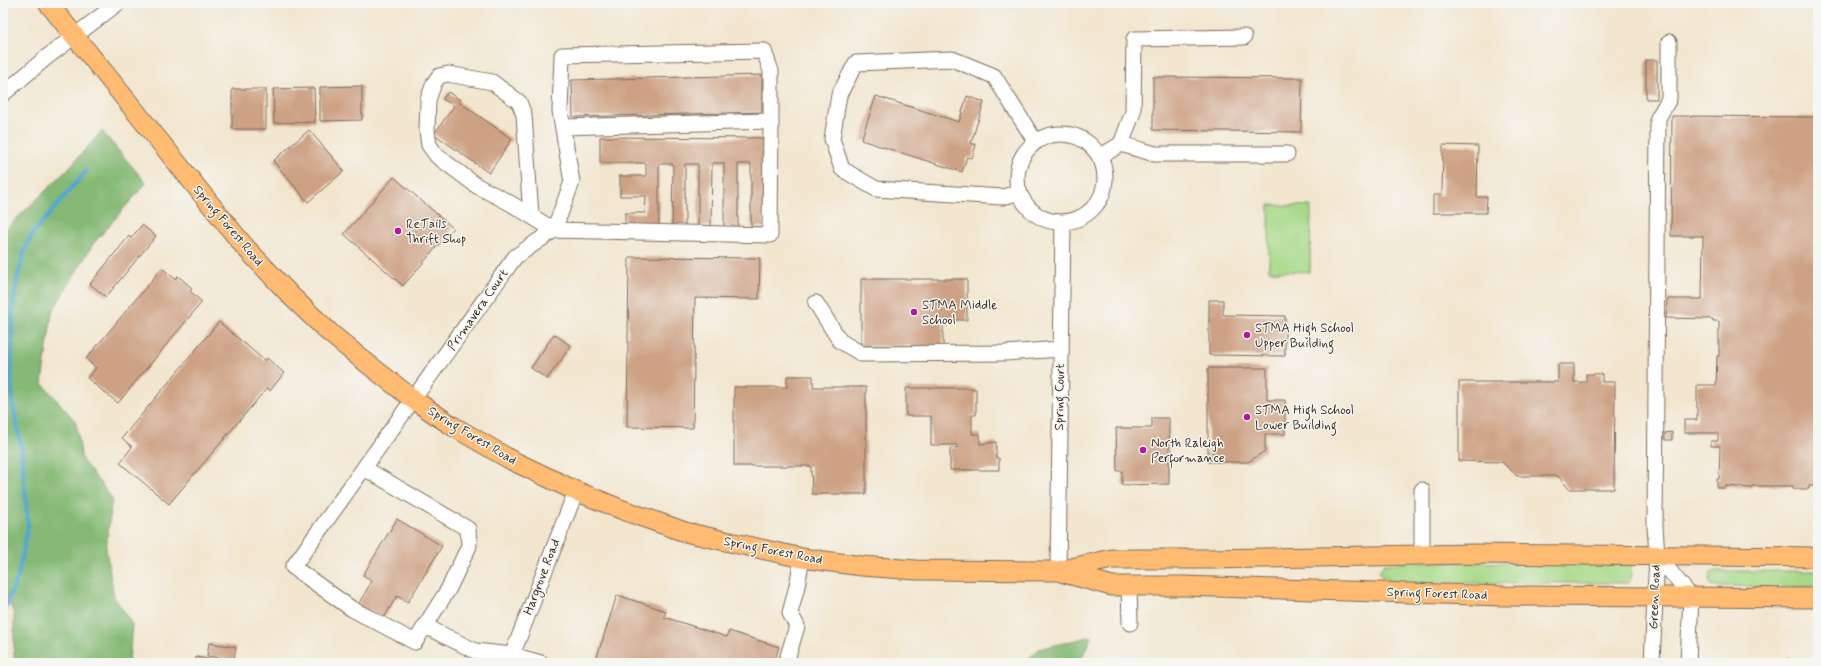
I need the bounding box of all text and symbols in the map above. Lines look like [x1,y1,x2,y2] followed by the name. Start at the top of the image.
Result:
[188,182,267,271] street label: Spring Forest Road
[406,216,466,248] place label: ReTails Thrift Shop
[393,226,403,236] marker: ReTails Thrift Shop
[444,266,512,354] street label: Primavera Court
[922,297,997,329] place label: STMA Middle School
[909,307,919,317] marker: STMA Middle School
[1255,320,1354,354] place label: STMA High School Upper Building
[1242,330,1252,340] marker: STMA High School Upper Building
[1051,363,1071,431] street label: Spring Court
[1255,402,1354,436] place label: STMA High School Lower Building
[423,403,520,471] street label: Spring Forest Road
[1242,412,1252,422] marker: STMA High School Lower Building
[1151,435,1225,469] place label: North Raleigh Performance
[1138,445,1148,455] marker: North Raleigh Performance
[722,533,824,571] street label: Spring Forest Road
[520,537,565,618] street label: Hargrove Road
[1645,564,1665,630] street label: Green Road
[1386,584,1488,606] street label: Spring Forest Road

